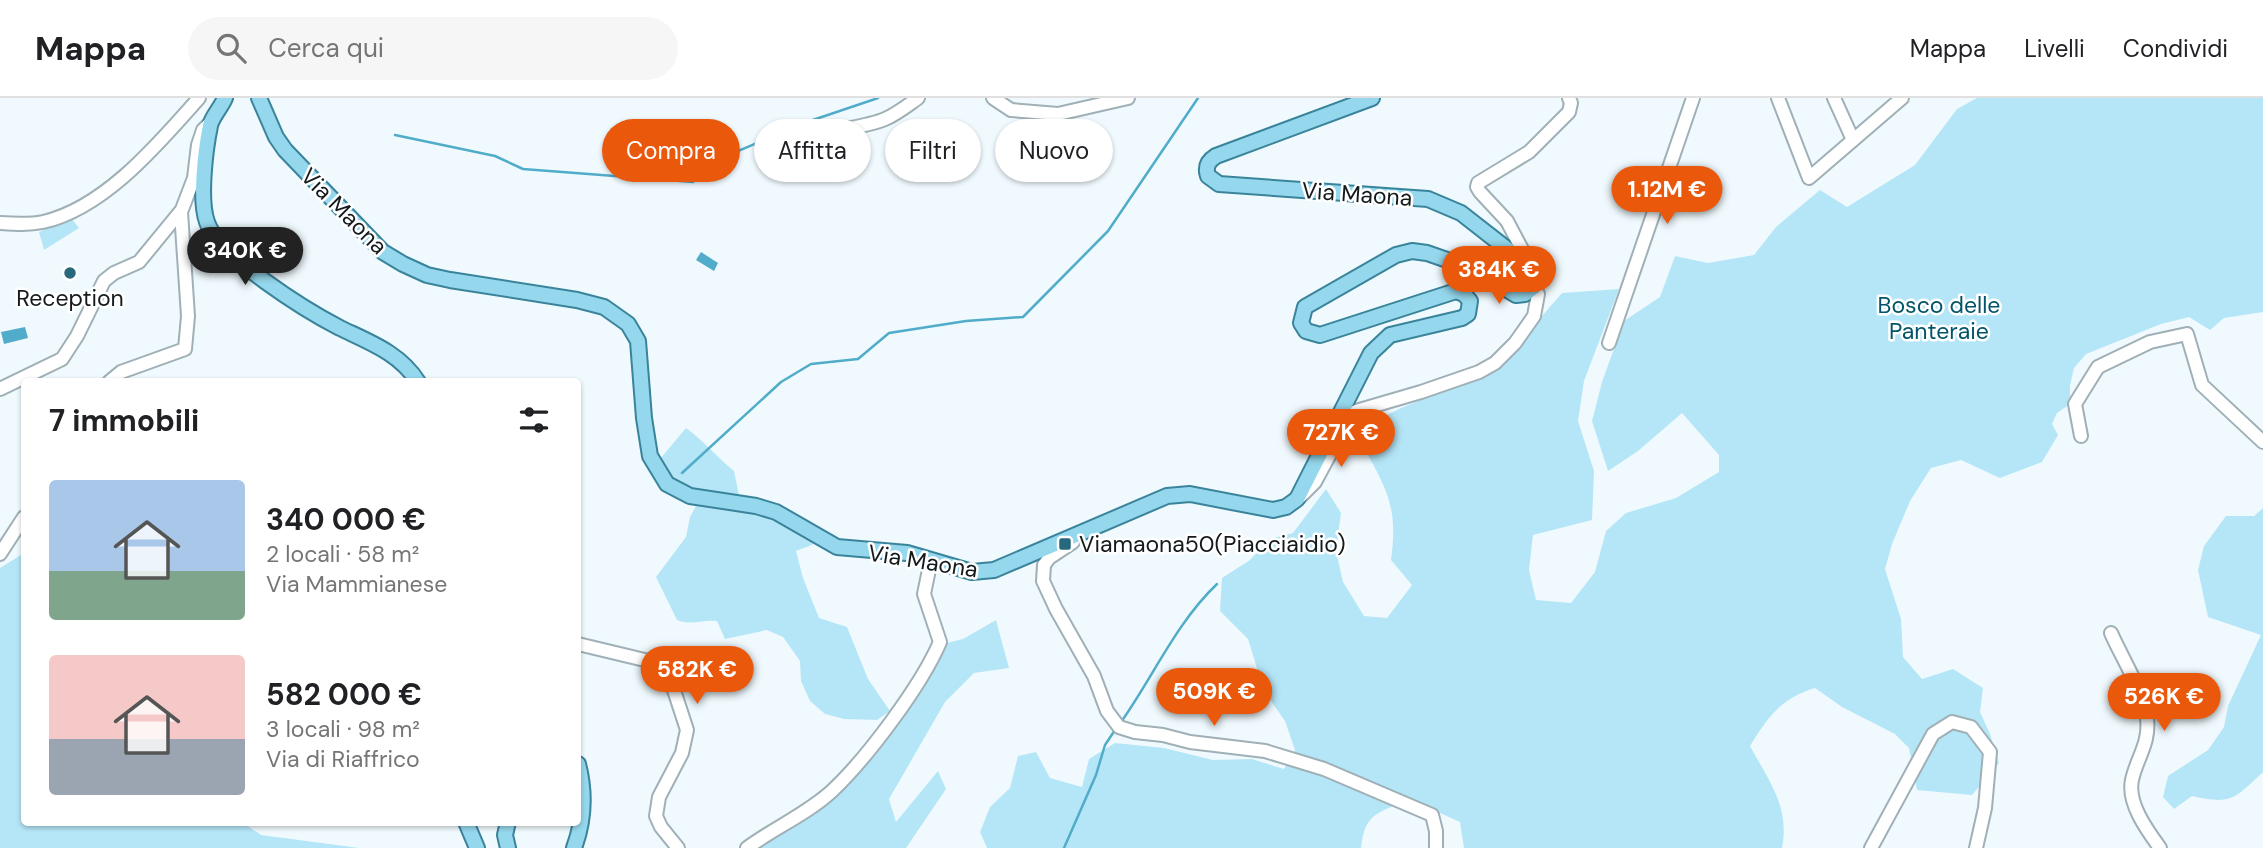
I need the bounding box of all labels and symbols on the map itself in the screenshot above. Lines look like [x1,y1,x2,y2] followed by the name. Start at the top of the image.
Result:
[294,161,394,261] street label: Via Maona
[1602,166,1732,226] pin: 1.12M €
[1301,175,1413,213] street label: Via Maona
[188,228,302,287] pin: 340K €
[1442,246,1556,306] pin: 384K €
[62,265,78,281] marker: Reception
[16,283,124,313] place label: Reception
[1878,290,2000,346] park label: Bosco delle Panteraie
[1284,410,1398,469] pin: 727K €
[1079,529,1346,559] place label: Viamaona50(Piacciaidio)
[1057,536,1073,552] marker: Viamaona50(Piacciaidio)
[866,538,980,584] street label: Via Maona
[640,646,754,706] pin: 582K €
[1157,668,1271,728] pin: 509K €
[2107,674,2221,733] pin: 526K €

